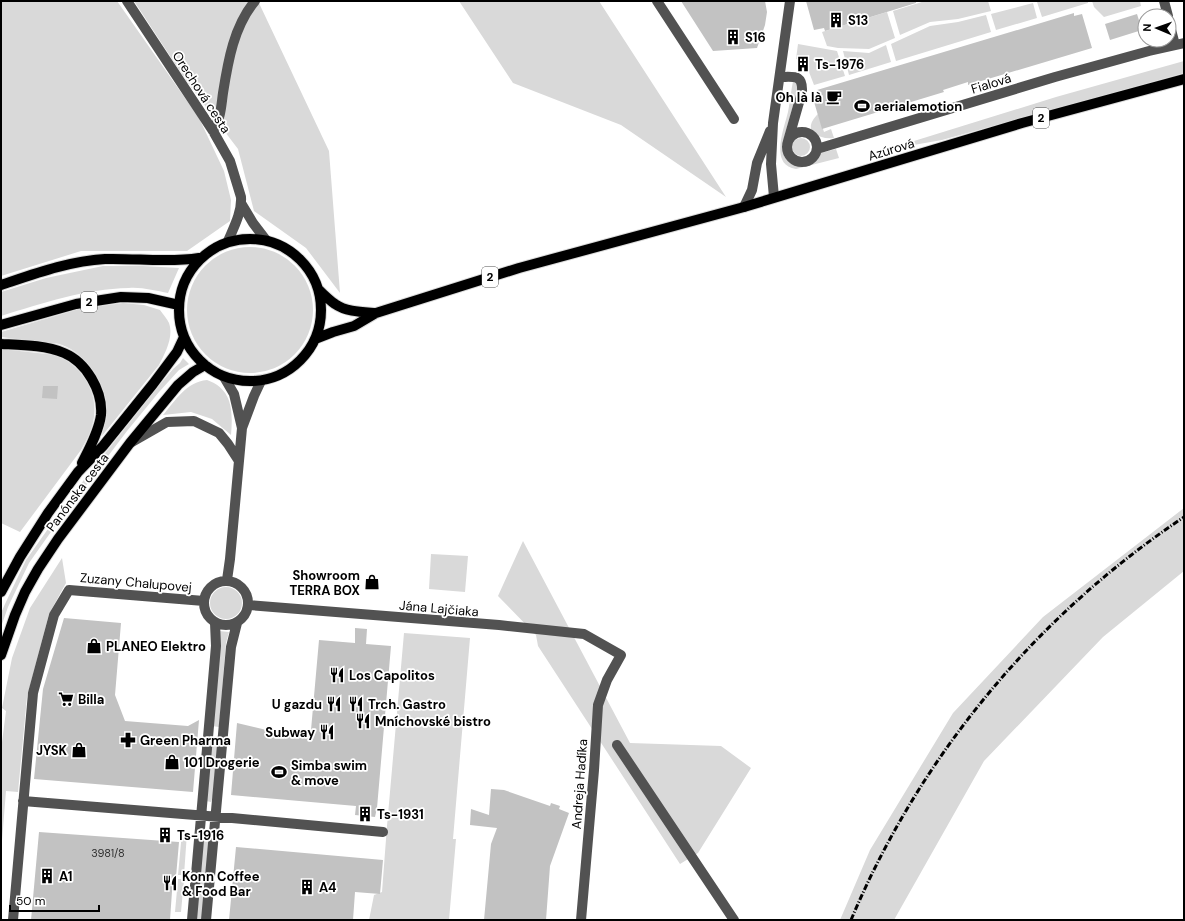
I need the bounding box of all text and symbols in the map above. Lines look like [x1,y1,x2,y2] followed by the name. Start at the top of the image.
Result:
[1137,8,1177,48] north arrow
[827,11,845,29] building icon: S13
[848,12,869,29] place label: S13
[1140,23,1154,32] text: N
[724,28,742,46] building icon: S16
[745,29,766,46] place label: S16
[169,48,234,137] street label: Orechová cesta
[794,55,812,73] building icon: Ts-1976
[815,56,864,73] place label: Ts-1976
[969,69,1013,98] street label: Fialová
[825,88,843,106] cafe icon: Oh là là
[775,89,822,106] place label: Oh là là
[853,97,871,115] sports icon: aerialemotion
[874,98,962,115] place label: aerialemotion
[1033,108,1049,128] road number: 2
[866,134,916,165] street label: Azúrová
[482,267,498,287] road number: 2
[81,292,97,312] road number: 2
[42,450,112,535] street label: Panónska cesta
[289,567,360,599] place label: Showroom TERRA BOX
[79,569,193,596] street label: Zuzany Chalupovej
[363,573,381,591] shop icon: Showroom TERRA BOX
[398,597,479,620] street label: Jána Lajčiaka
[85,637,103,655] shop icon: PLANEO Elektro
[106,638,206,655] place label: PLANEO Elektro
[328,666,346,684] restaurant icon: Los Capolitos
[349,667,435,684] place label: Los Capolitos
[57,690,75,708] supermarket icon: Billa
[78,691,104,708] place label: Billa
[325,695,343,713] restaurant icon: U gazdu
[347,695,365,713] restaurant icon: Trch. Gastro
[272,696,322,713] place label: U gazdu
[368,696,446,713] place label: Trch. Gastro
[354,712,372,730] restaurant icon: Mníchovské bistro
[375,713,491,730] place label: Mníchovské bistro
[318,723,336,741] restaurant icon: Subway
[265,724,315,741] place label: Subway
[119,731,137,749] pharmacy icon: Green Pharma
[140,732,231,749] place label: Green Pharma
[568,738,591,830] street label: Andreja Hadíka
[70,741,88,759] shop icon: JYSK
[36,742,68,759] place label: JYSK
[163,753,181,771] shop icon: 101 Drogerie
[184,754,260,771] place label: 101 Drogerie
[291,757,367,789] place label: Simba swim & move
[270,763,288,781] sports icon: Simba swim & move
[356,805,374,823] building icon: Ts-1931
[377,806,424,823] place label: Ts-1931
[156,826,174,844] building icon: Ts-1916
[177,827,224,844] place label: Ts-1916
[91,846,125,860] house number: 3981/8
[38,867,56,885] building icon: A1
[59,868,73,885] place label: A1
[182,868,260,900] place label: Konn Coffee & Food Bar
[161,874,179,892] restaurant icon: Konn Coffee & Food Bar
[298,878,316,896] building icon: A4
[319,879,336,896] place label: A4
[10,887,99,913] scale bar
[16,893,45,909] text: 50 m

